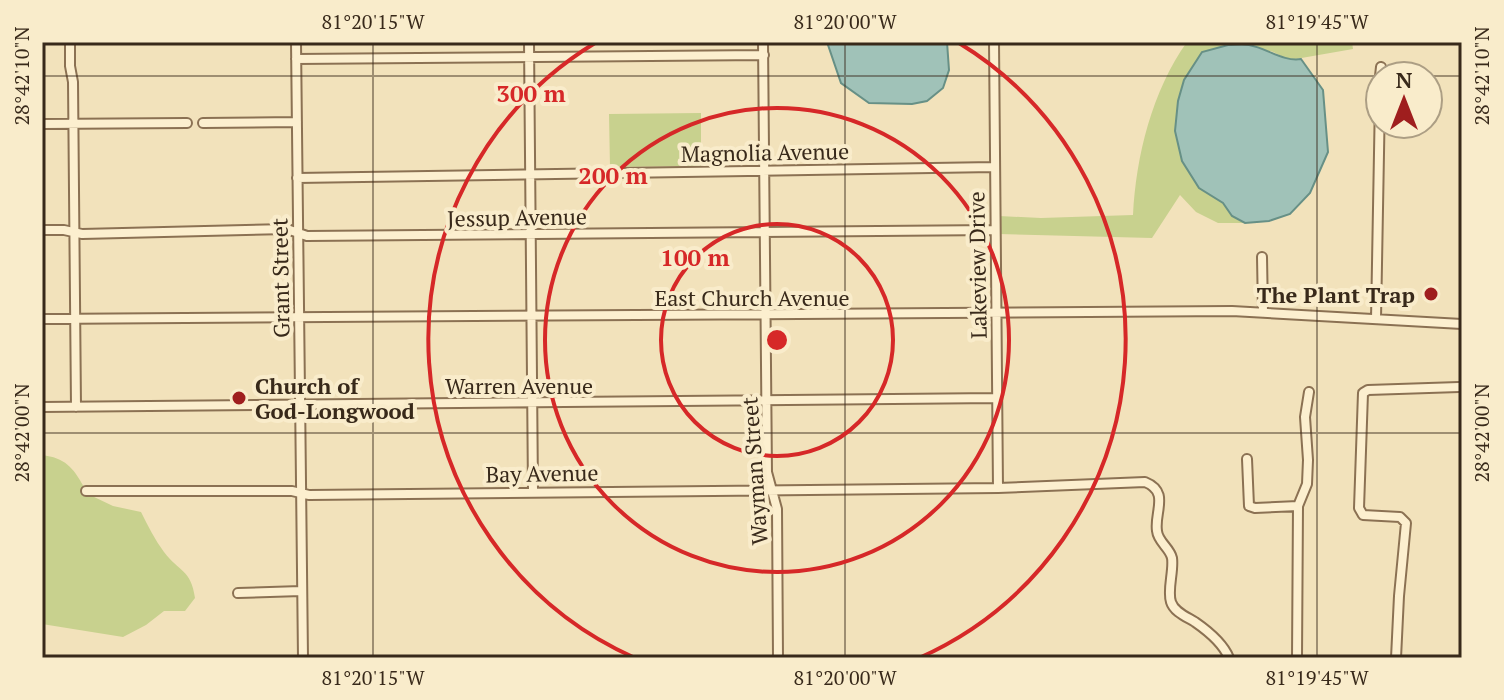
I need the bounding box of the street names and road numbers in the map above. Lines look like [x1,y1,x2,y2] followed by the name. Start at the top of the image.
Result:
[681,136,849,168] street label: Magnolia Avenue
[961,191,993,339] street label: Lakeview Drive
[447,201,587,233] street label: Jessup Avenue
[264,218,296,338] street label: Grant Street
[654,283,850,312] street label: East Church Avenue
[445,371,593,400] street label: Warren Avenue
[734,396,774,546] street label: Wayman Street
[485,458,599,488] street label: Bay Avenue

